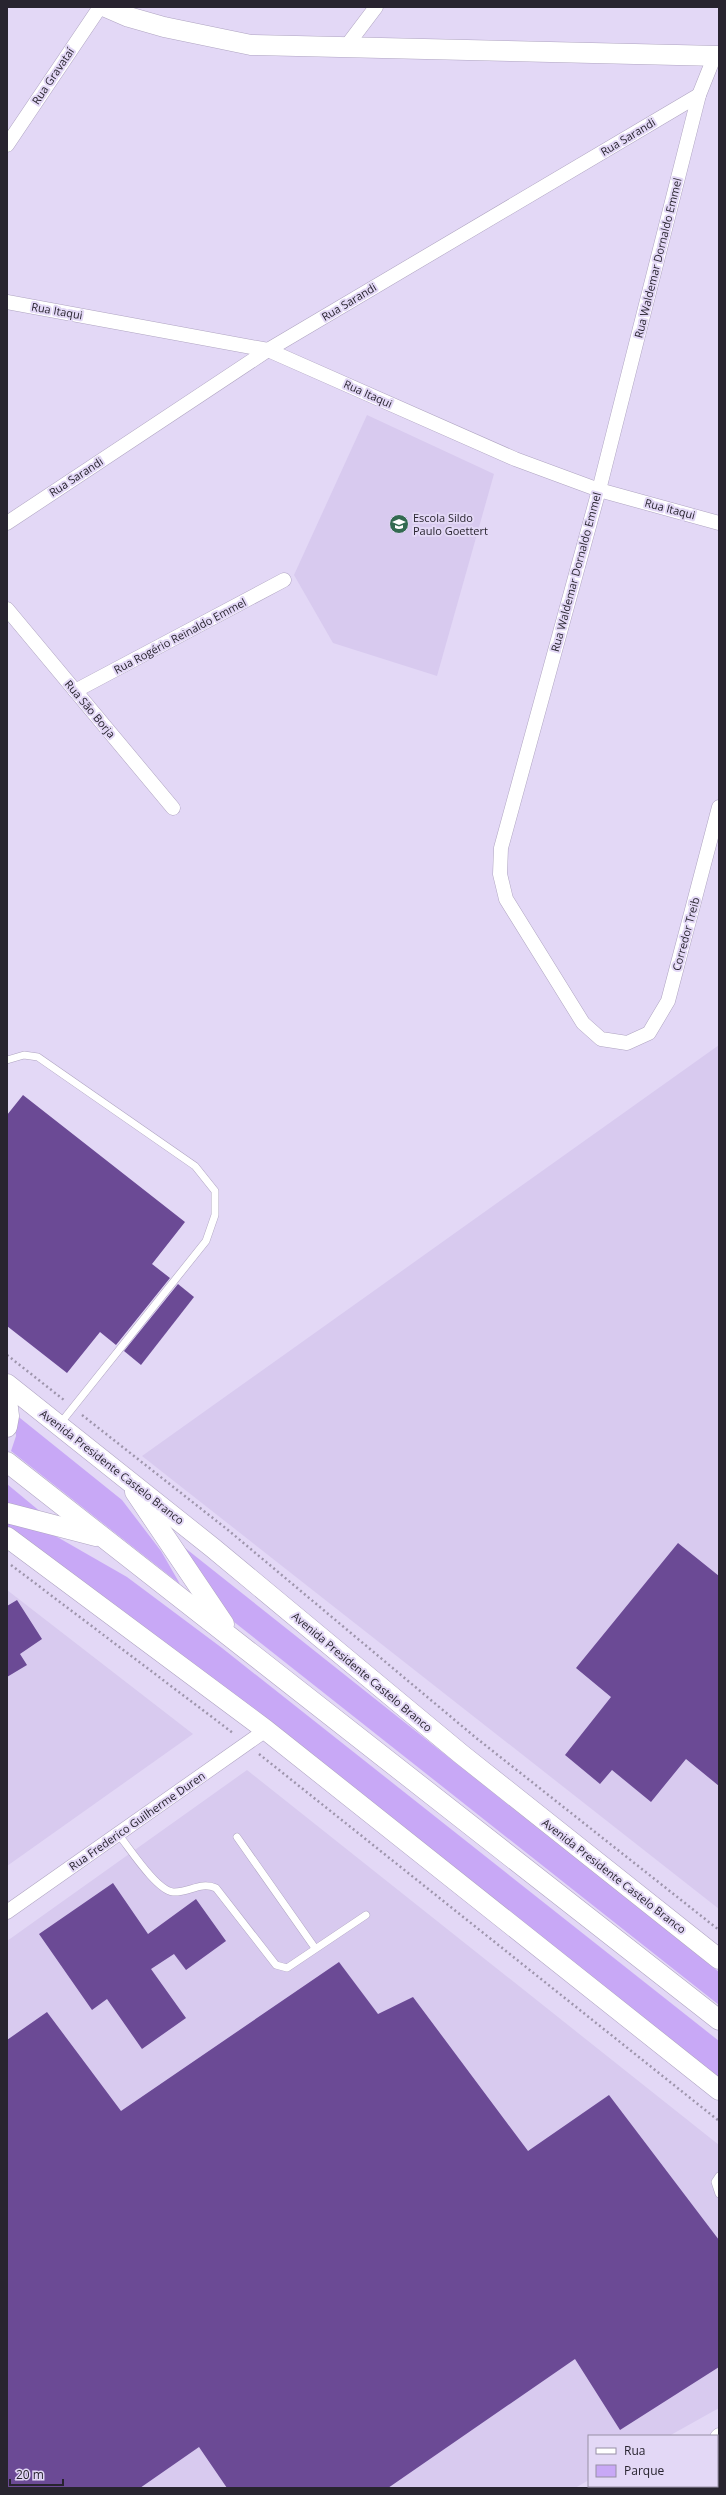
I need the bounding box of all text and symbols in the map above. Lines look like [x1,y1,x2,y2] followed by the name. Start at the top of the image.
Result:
[28,44,77,107] street label: Rua Gravataí
[598,114,658,159] street label: Rua Sarandi
[630,176,685,339] street label: Rua Waldemar Dornaldo Emmel
[319,279,379,324] street label: Rua Sarandi
[30,299,84,322] street label: Rua Itaqui
[341,376,395,411] street label: Rua Itaqui
[46,454,106,500] street label: Rua Sarandi
[547,490,604,653] street label: Rua Waldemar Dornaldo Emmel
[643,495,697,522] street label: Rua Itaqui
[413,510,488,538] place label: Escola Sildo Paulo Goettert
[388,513,410,535] school or university icon: Escola Sildo Paulo Goettert
[111,594,249,677] street label: Rua Rogério Reinaldo Emmel
[62,677,119,741] street label: Rua São Borja
[668,895,703,972] street label: Corredor Treib
[37,1406,188,1528] street label: Avenida Presidente Castelo Branco
[289,1608,436,1735] street label: Avenida Presidente Castelo Branco
[66,1768,208,1873] street label: Rua Frederico Guilherme Duren
[539,1815,690,1937] street label: Avenida Presidente Castelo Branco
[588,2435,718,2487] legend
[624,2442,645,2459] text: Rua
[10,2461,63,2487] scale bar
[624,2462,664,2479] text: Parque
[16,2466,44,2483] text: 20 m

